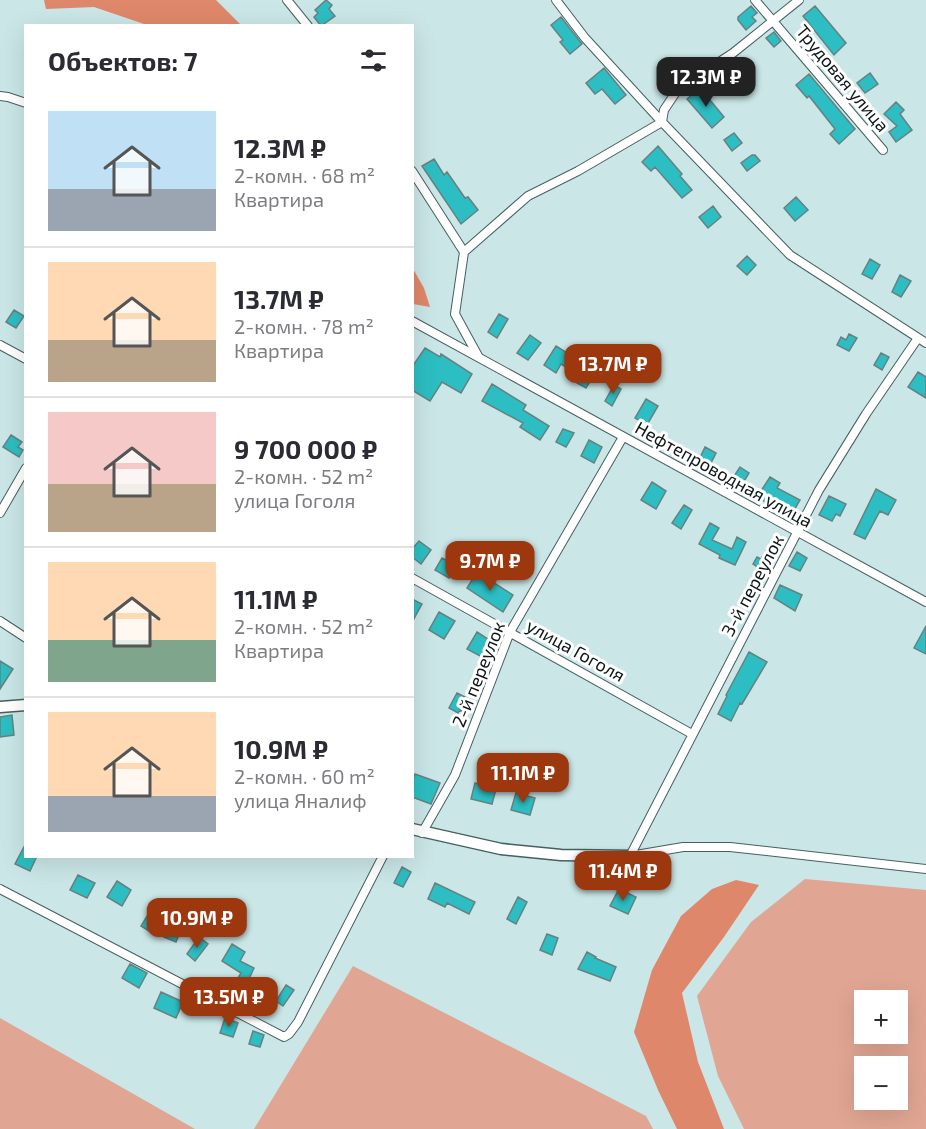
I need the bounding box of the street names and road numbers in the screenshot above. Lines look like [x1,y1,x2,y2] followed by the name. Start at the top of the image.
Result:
[792,20,894,136] street label: Трудовая улица
[632,416,816,532] street label: Нефтепроводная улица
[716,530,788,640] street label: 3-й переулок
[523,614,629,686] street label: улица Гоголя
[447,618,509,730] street label: 2-й переулок

